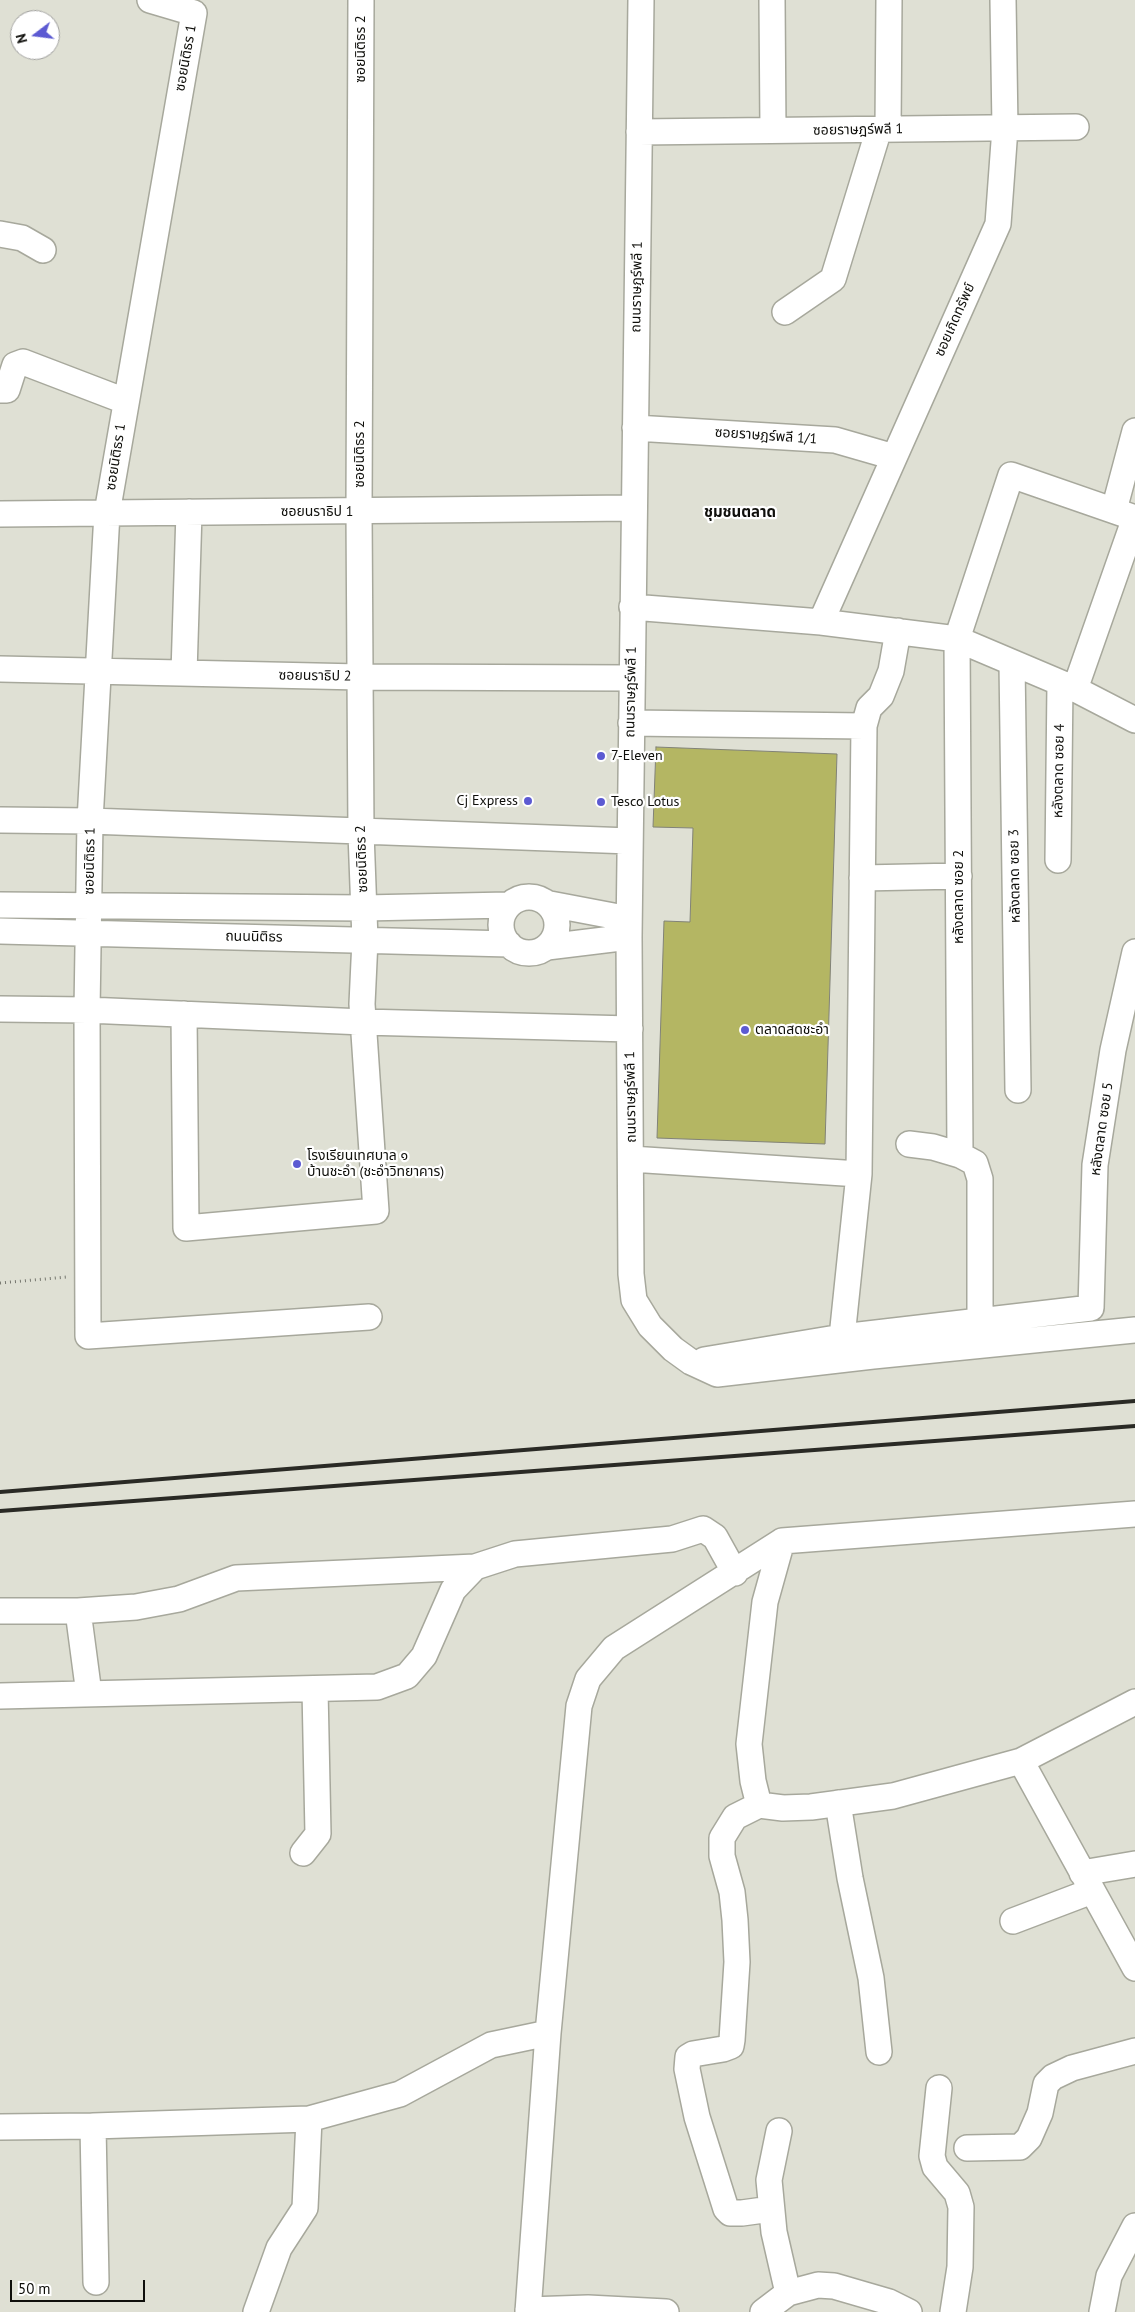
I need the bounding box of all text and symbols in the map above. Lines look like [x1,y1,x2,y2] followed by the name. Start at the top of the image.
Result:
[10,10,60,60] north arrow
[353,15,369,83] street label: ซอยนิติธร 2
[172,23,200,93] street label: ซอยนิติธร 1
[12,32,31,45] text: N
[813,121,903,139] street label: ซอยราษฎร์พลี 1
[628,241,646,333] street label: ถนนราษฎร์พลี 1
[931,281,979,359] street label: ซอยเกิดทรัพย์
[352,420,368,488] street label: ซอยนิติธร 2
[102,422,130,492] street label: ซอยนิติธร 1
[714,424,818,448] street label: ซอยราษฎร์พลี 1/1
[281,504,353,520] street label: ซอยนราธิป 1
[704,504,776,522] district label: ชุมชนตลาด
[622,646,640,738] street label: ถนนราษฎร์พลี 1
[279,667,351,685] street label: ซอยนราธิป 2
[1050,724,1068,818] street label: หลังตลาด ซอย 4
[611,748,663,764] place label: 7-Eleven
[595,750,607,762] marker: 7-Eleven
[457,793,518,809] place label: Cj Express
[611,794,679,810] place label: Tesco Lotus
[522,795,534,807] marker: Cj Express
[595,796,607,808] marker: Tesco Lotus
[352,825,372,893] street label: ซอยนิติธร 2
[81,827,99,895] street label: ซอยนิติธร 1
[1006,829,1024,923] street label: หลังตลาด ซอย 3
[951,850,967,944] street label: หลังตลาด ซอย 2
[225,928,283,946] street label: ถนนนิติธร
[755,1022,829,1038] place label: ตลาดสดชะอำ
[739,1024,751,1036] marker: ตลาดสดชะอำ
[622,1051,640,1143] street label: ถนนราษฎร์พลี 1
[1087,1081,1117,1177] street label: หลังตลาด ซอย 5
[307,1148,444,1180] place label: โรงเรียนเทศบาล ๑ บ้านชะอำ (ชะอำวิทยาคาร)
[291,1158,303,1170] marker: โรงเรียนเทศบาล ๑ บ้านชะอำ (ชะอำวิทยาคาร)
[12,2270,148,2302] scale bar
[18,2279,51,2298] text: 50 m

